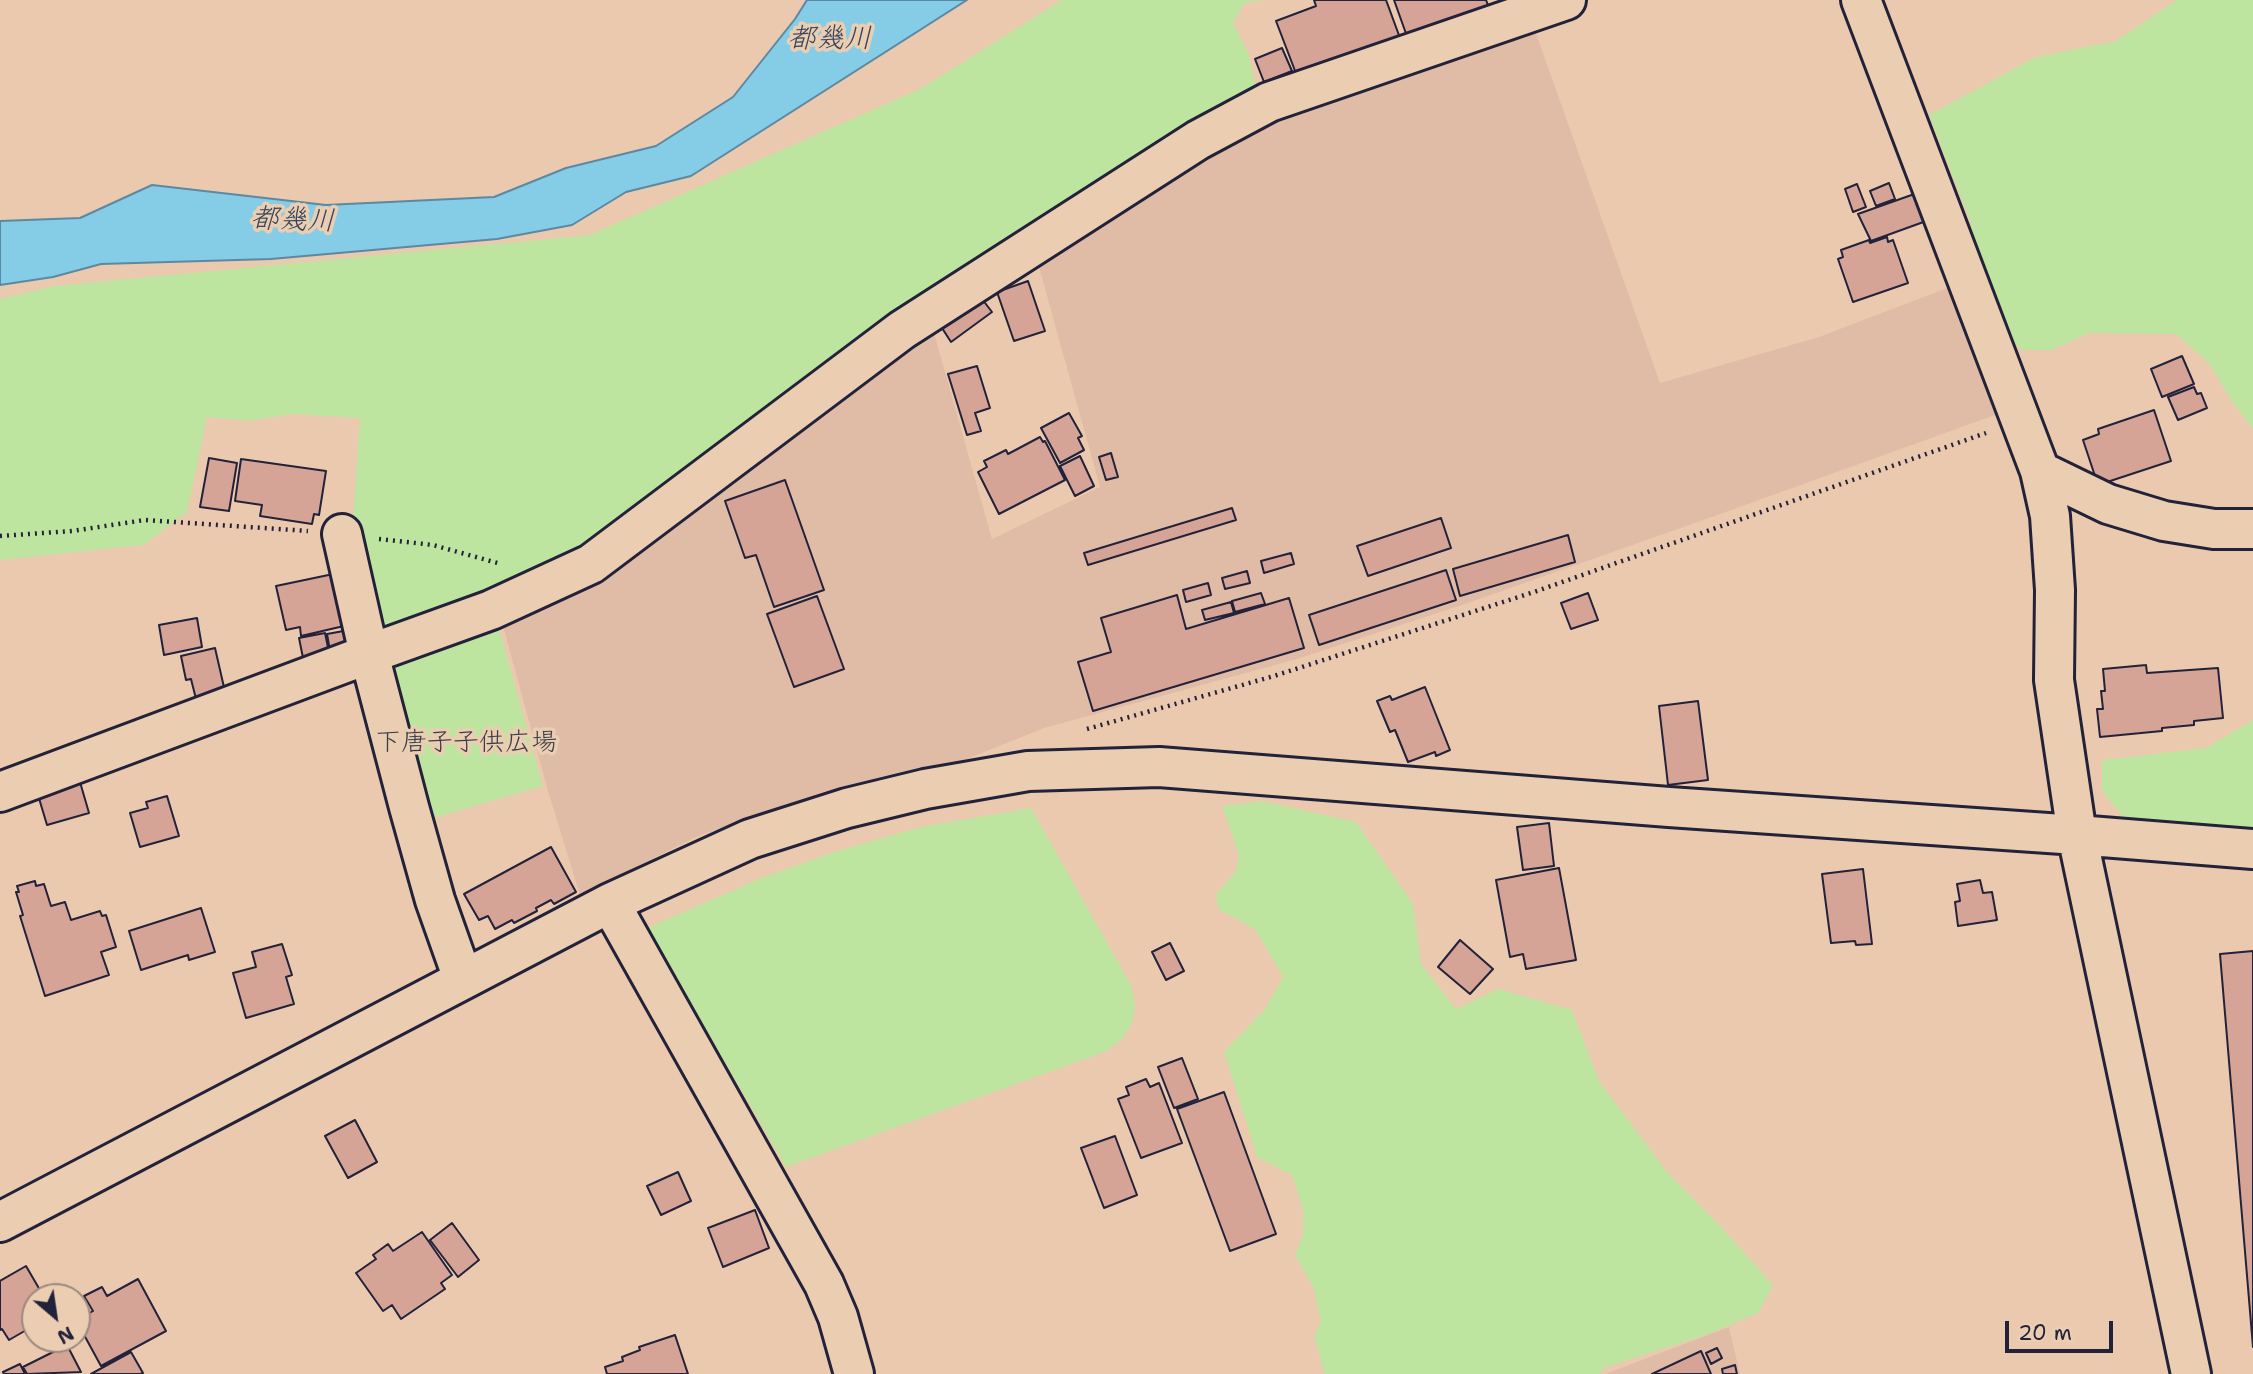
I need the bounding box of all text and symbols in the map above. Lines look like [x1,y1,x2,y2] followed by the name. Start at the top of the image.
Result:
[788,23,872,57] water label: 都幾川
[250,203,336,239] water label: 都幾川
[375,727,557,759] park label: 下唐子子供広場
[21,1283,91,1353] north arrow
[2008,1308,2116,1352] scale bar
[2018,1319,2072,1347] text: 20 m
[53,1320,78,1350] text: N

